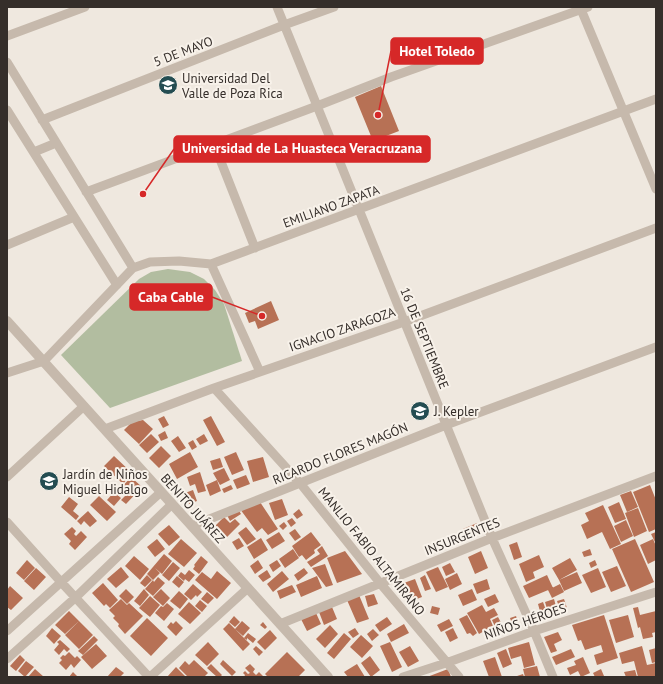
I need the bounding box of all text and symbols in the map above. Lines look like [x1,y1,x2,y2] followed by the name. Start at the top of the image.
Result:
[151,32,215,71] street label: 5 DE MAYO
[391,38,483,64] callout: Hotel Toledo
[399,42,475,60] text: Hotel Toledo
[181,70,283,102] place label: Universidad Del Valle de Poza Rica
[157,74,179,96] school or university icon: Universidad Del Valle de Poza Rica
[174,136,430,162] callout: Universidad de La Huasteca Veracruzana
[182,139,422,157] text: Universidad de La Huasteca Veracruzana
[281,181,382,232] street label: EMILIANO ZAPATA
[130,284,212,310] callout: Caba Cable
[396,285,453,391] street label: 16 DE SEPTIEMBRE
[138,288,204,306] text: Caba Cable
[287,303,398,356] street label: IGNACIO ZARAGOZA
[409,400,431,422] school or university icon: J. Kepler
[433,403,479,420] place label: J. Kepler
[270,419,410,488] street label: RICARDO FLORES MAGÓN
[62,466,148,498] place label: Jardín de Niños Miguel Hidalgo
[38,470,60,492] school or university icon: Jardín de Niños Miguel Hidalgo
[157,470,228,547] street label: BENITO JUÁREZ
[314,484,429,619] street label: MANLIO FABIO ALTAMIRANO
[422,514,502,559] street label: INSURGENTES
[482,599,569,644] street label: NIÑOS HÉROES

